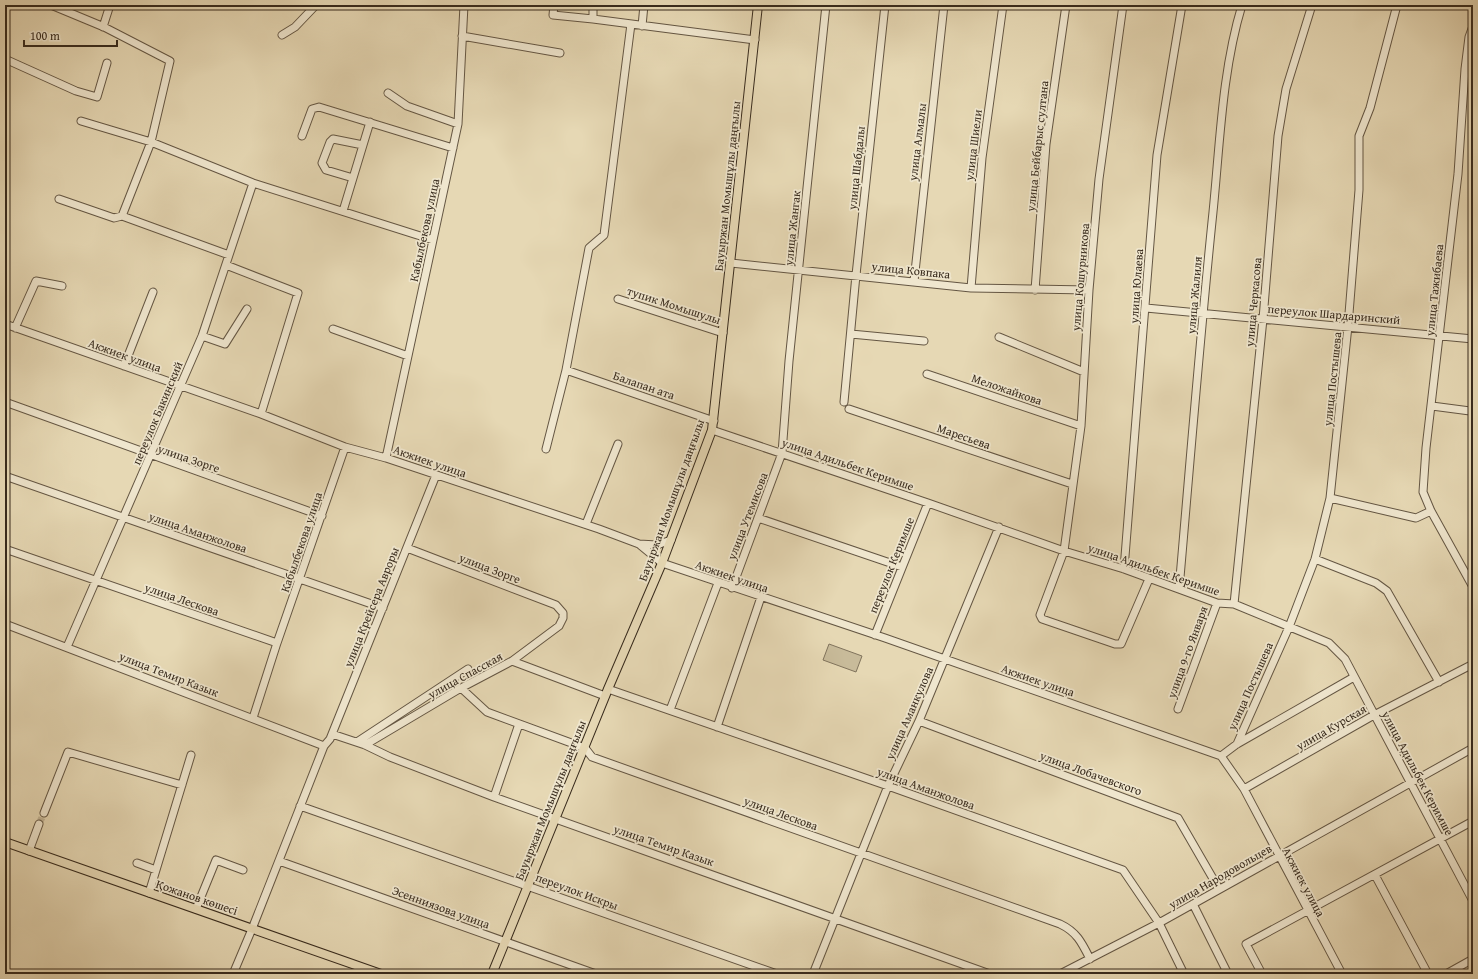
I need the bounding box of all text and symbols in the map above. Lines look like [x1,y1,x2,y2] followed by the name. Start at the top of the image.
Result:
[24,22,117,48] scale bar
[30,27,60,44] text: 100 m
[1022,79,1052,213] street label: улица Бейбарыс султана
[710,99,744,272] street label: Бауыржан Момышұлы даңғылы
[904,102,930,183] street label: улица Алмалы
[960,108,986,183] street label: улица Шиели
[843,125,869,212] street label: улица Шабдалы
[405,177,443,283] street label: Кабылбекова улица
[779,189,804,267] street label: улица Жангак
[1067,222,1093,333] street label: улица Кошурникова
[1421,243,1447,338] street label: улица Тажибаева
[1125,248,1147,325] street label: улица Юлаева
[1182,255,1206,336] street label: улица Жалиля
[1241,256,1265,348] street label: улица Черкасова
[870,257,951,283] street label: улица Ковпака
[625,282,724,328] street label: тупик Момышулы
[1267,300,1401,328] street label: переулок Шардаринский
[1318,331,1345,428] street label: улица Постышева
[86,334,164,376] street label: Акжиек улица
[127,359,187,467] street label: переулок Бакинский
[611,367,677,404] street label: Балапан ата
[970,369,1045,409] street label: Меложайкова
[634,416,708,583] street label: Бауыржан Момышұлы даңғылы
[935,419,993,453] street label: Маресьева
[779,433,917,495] street label: улица Адильбек Керимше
[155,439,223,477] street label: улица Зорге
[391,441,469,482] street label: Акжиек улица
[722,470,772,563] street label: улица Утемисова
[276,489,326,594] street label: Кабылбекова улица
[146,507,250,557] street label: улица Аманжолова
[864,514,918,616] street label: переулок Керимше
[1085,538,1223,600] street label: улица Адильбек Керимше
[339,544,403,670] street label: улица Крейсера Авроры
[456,548,524,588] street label: улица Зорге
[693,556,771,597] street label: Акжиек улица
[142,578,222,620] street label: улица Лескова
[1162,604,1212,701] street label: улица 9-го Января
[1223,639,1277,734] street label: улица Постышева
[116,647,222,701] street label: улица Темир Казык
[424,648,505,703] street label: улица Спасская
[999,660,1077,701] street label: Акжиек улица
[880,663,937,763] street label: улица Аманкулова
[1292,700,1369,754] street label: улица Курская
[1377,707,1458,839] street label: улица Адильбек Керимше
[510,717,590,882] street label: Бауыржан Момышұлы даңғылы
[1037,746,1144,799] street label: улица Лобачевского
[874,762,977,814] street label: улица Аманжолова
[741,791,821,834] street label: улица Лескова
[611,820,717,870] street label: улица Темир Казык
[1164,839,1275,913] street label: улица Народовольцев
[1279,844,1330,920] street label: Акжиек улица
[533,868,621,914] street label: переулок Искры
[154,875,241,919] street label: Қожанов көшесі
[390,881,493,933] street label: Эсенниязова улица

